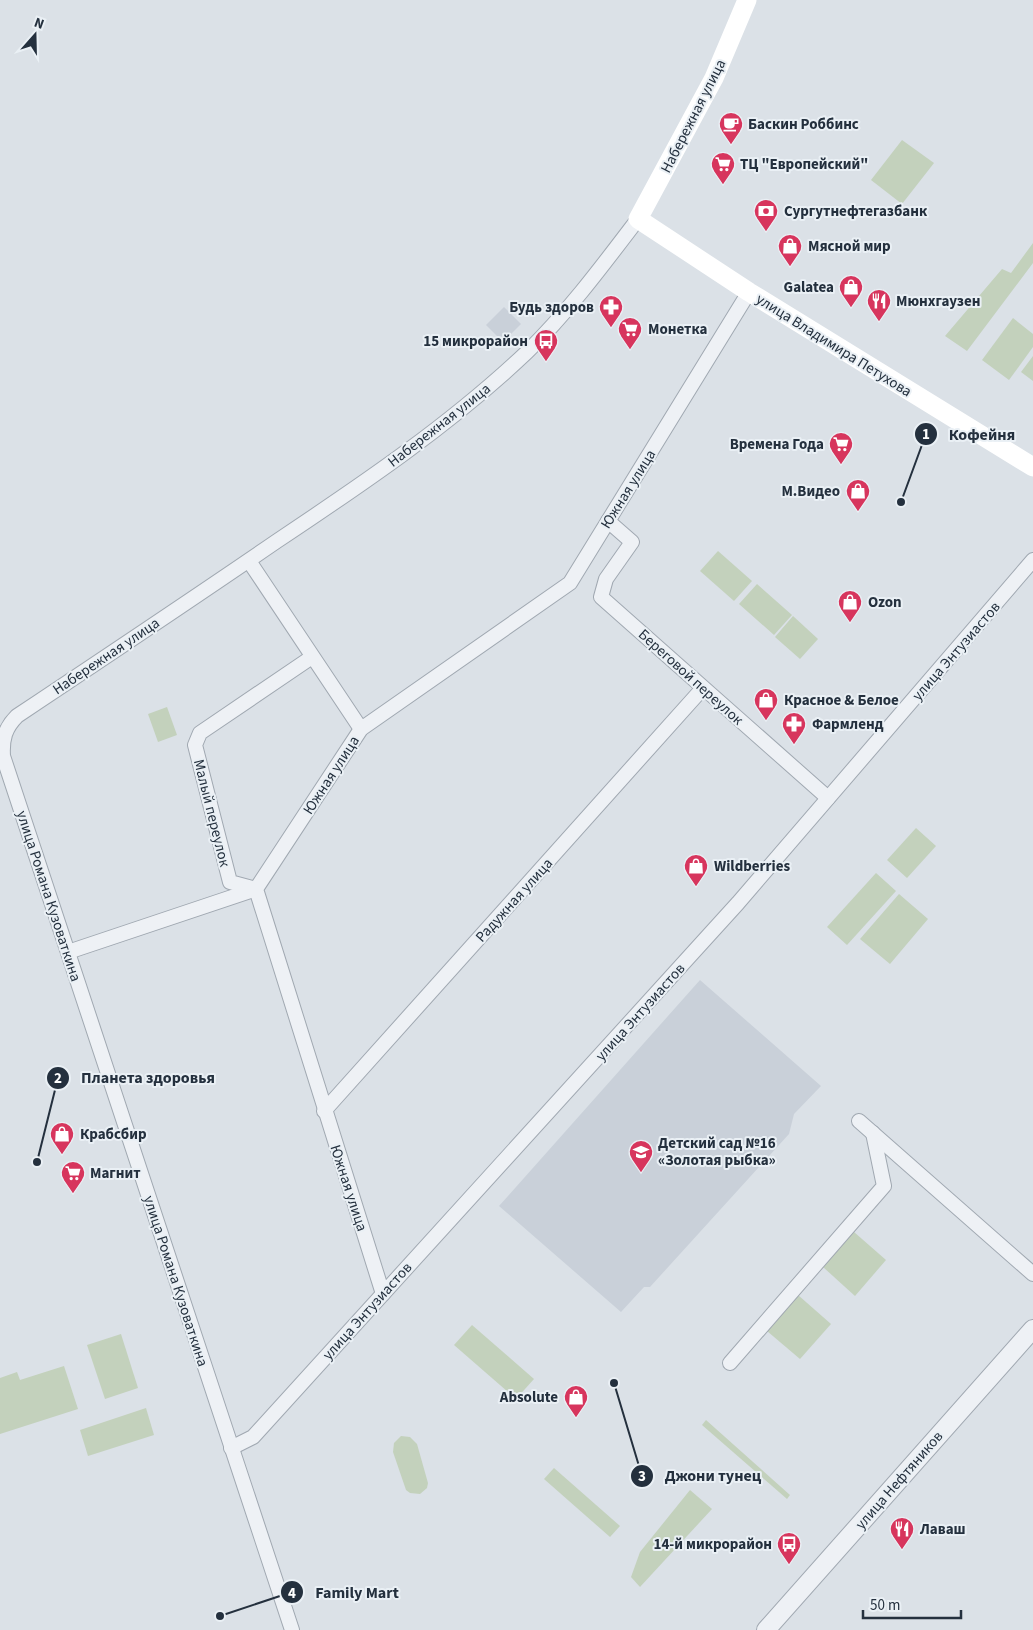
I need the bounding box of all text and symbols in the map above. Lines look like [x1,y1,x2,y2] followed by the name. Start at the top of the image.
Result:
[10,10,60,60] north arrow
[31,13,47,35] text: N
[656,56,731,177] street label: Набережная улица
[718,111,744,145] cafe icon: Баскин Роббинс
[748,114,859,135] place label: Баскин Роббинс
[710,151,736,185] supermarket icon: ТЦ "Европейский"
[740,154,868,175] place label: ТЦ "Европейский"
[753,198,779,232] bank icon: Сургутнефтегазбанк
[784,201,928,222] place label: Сургутнефтегазбанк
[777,233,803,267] shop icon: Мясной мир
[808,236,891,257] place label: Мясной мир
[838,274,864,308] shop icon: Galatea
[784,277,834,298] place label: Galatea
[866,288,892,322] restaurant icon: Мюнхгаузен
[752,289,916,402] street label: улица Владимира Петухова
[896,291,981,312] place label: Мюнхгаузен
[598,294,624,328] pharmacy icon: Будь здоров
[509,297,594,318] place label: Будь здоров
[617,316,643,350] supermarket icon: Монетка
[648,319,708,340] place label: Монетка
[533,328,559,362] bus stop icon: 15 микрорайон
[423,331,528,352] place label: 15 микрорайон
[384,379,495,472] street label: Набережная улица
[914,418,1025,449] callout: Кофейня
[922,424,930,445] text: 1
[949,424,1015,446] text: Кофейня
[828,431,854,465] supermarket icon: Времена Года
[730,434,824,455] place label: Времена Года
[596,446,661,533] street label: Южная улица
[845,478,871,512] shop icon: М.Видео
[781,481,840,502] place label: М.Видео
[837,589,863,623] shop icon: Ozon
[868,592,902,613] place label: Ozon
[907,597,1006,705] street label: улица Энтузиастов
[49,613,164,700] street label: Набережная улица
[634,624,748,731] street label: Береговой переулок
[753,687,779,721] shop icon: Красное & Белое
[784,690,899,711] place label: Красное & Белое
[781,711,807,745] pharmacy icon: Фармленд
[812,714,884,735] place label: Фармленд
[298,732,365,819] street label: Южная улица
[188,757,235,870] street label: Малый переулок
[11,808,86,984] street label: улица Романа Кузоваткина
[683,853,709,887] shop icon: Wildberries
[471,854,558,947] street label: Радужная улица
[714,856,790,877] place label: Wildberries
[591,959,690,1066] street label: улица Энтузиастов
[46,1062,225,1093] callout: Планета здоровья
[81,1067,215,1089] text: Планета здоровья
[54,1068,62,1089] text: 2
[49,1121,75,1155] shop icon: Крабсбир
[80,1124,147,1145] place label: Крабсбир
[658,1133,776,1171] place label: Детский сад №16 «Золотая рыбка»
[628,1139,654,1173] school or university icon: Детский сад №16 «Золотая рыбка»
[325,1142,372,1234] street label: Южная улица
[60,1160,86,1194] supermarket icon: Магнит
[90,1163,141,1184] place label: Магнит
[138,1193,213,1369] street label: улица Романа Кузоваткина
[318,1258,417,1365] street label: улица Энтузиастов
[563,1384,589,1418] shop icon: Absolute
[499,1387,558,1408] place label: Absolute
[851,1426,948,1534] street label: улица Нефтяников
[630,1460,771,1491] callout: Джони тунец
[665,1465,762,1487] text: Джони тунец
[638,1466,646,1487] text: 3
[889,1516,915,1550] restaurant icon: Лаваш
[919,1519,966,1540] place label: Лаваш
[776,1531,802,1565] bus stop icon: 14-й микрорайон
[654,1534,772,1555] place label: 14-й микрорайон
[280,1577,408,1608] callout: Family Mart
[315,1582,399,1604] text: Family Mart
[288,1583,296,1604] text: 4
[863,1588,960,1620] scale bar
[870,1595,900,1616] text: 50 m

